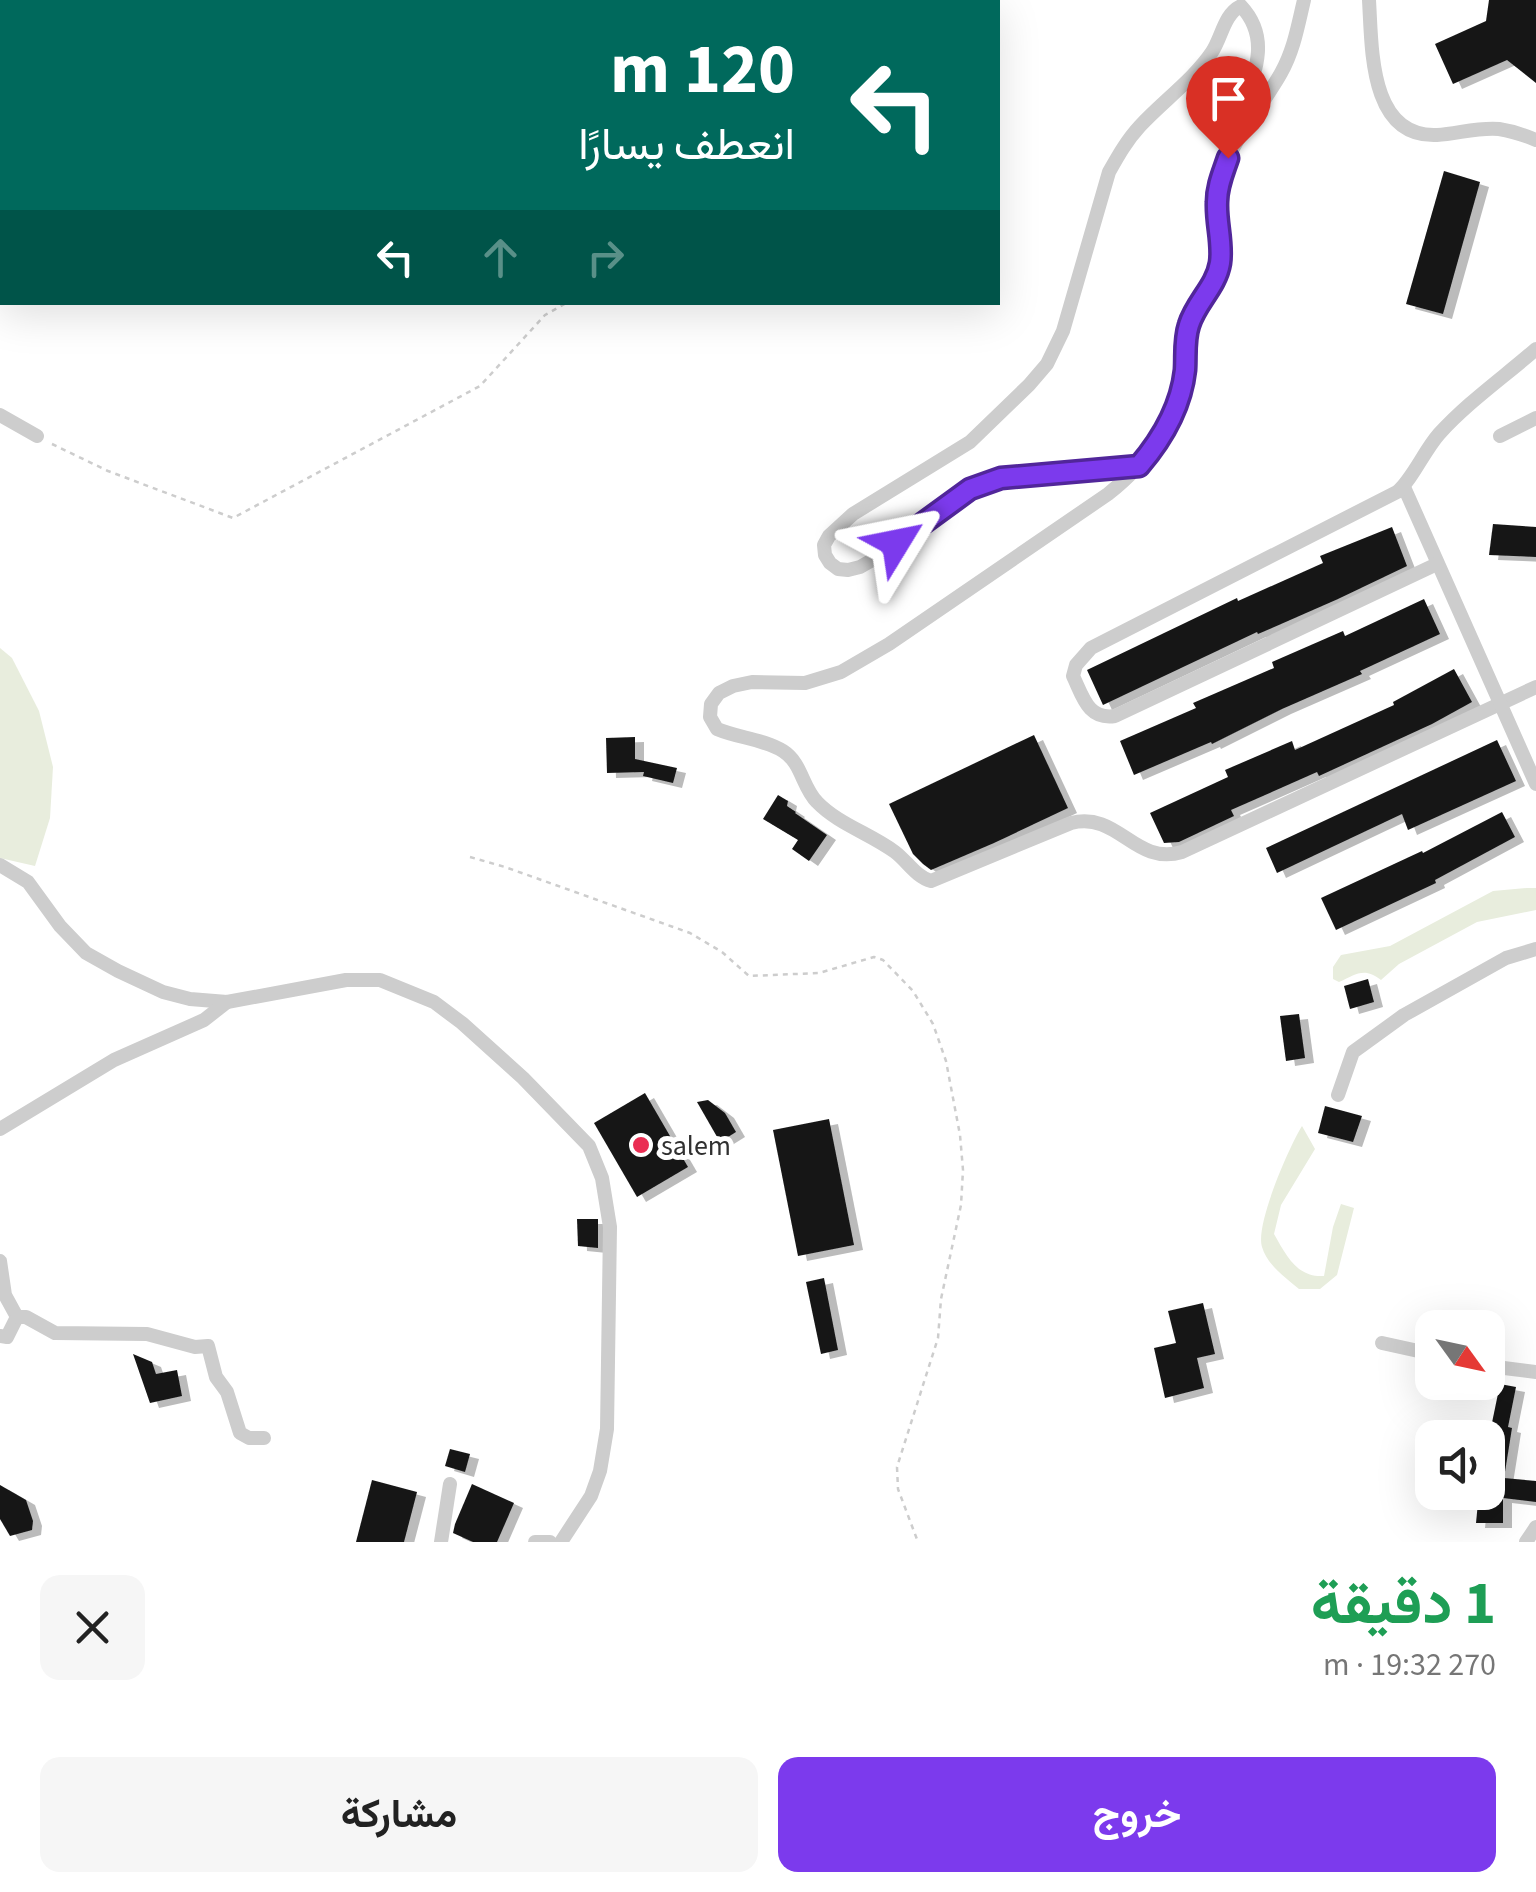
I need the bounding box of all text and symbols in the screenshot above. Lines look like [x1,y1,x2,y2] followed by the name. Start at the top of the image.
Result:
[610,20,795,120] text: 120 m
[830,40,960,170] icon: left
[1186,56,1271,159] pin
[1201,71,1256,126] icon: arrive
[578,113,795,177] text: انعطف يسارًا
[368,230,423,285] icon: left
[473,230,528,285] icon: ahead
[578,230,633,285] icon: right
[844,491,948,595] position arrow
[661,1126,731,1166] place label: salem
[630,1134,652,1156] marker: salem
[1415,1310,1505,1400] north arrow
[1415,1310,1505,1510] map controls
[1415,1420,1505,1510] button: sound
[1311,1562,1496,1647] text: 1 دقيقة
[40,1575,145,1680] button: close
[1323,1642,1496,1688] text: 270 m · 19:32
[40,1757,758,1872] button: مشاركة
[778,1757,1496,1872] button: خروج

